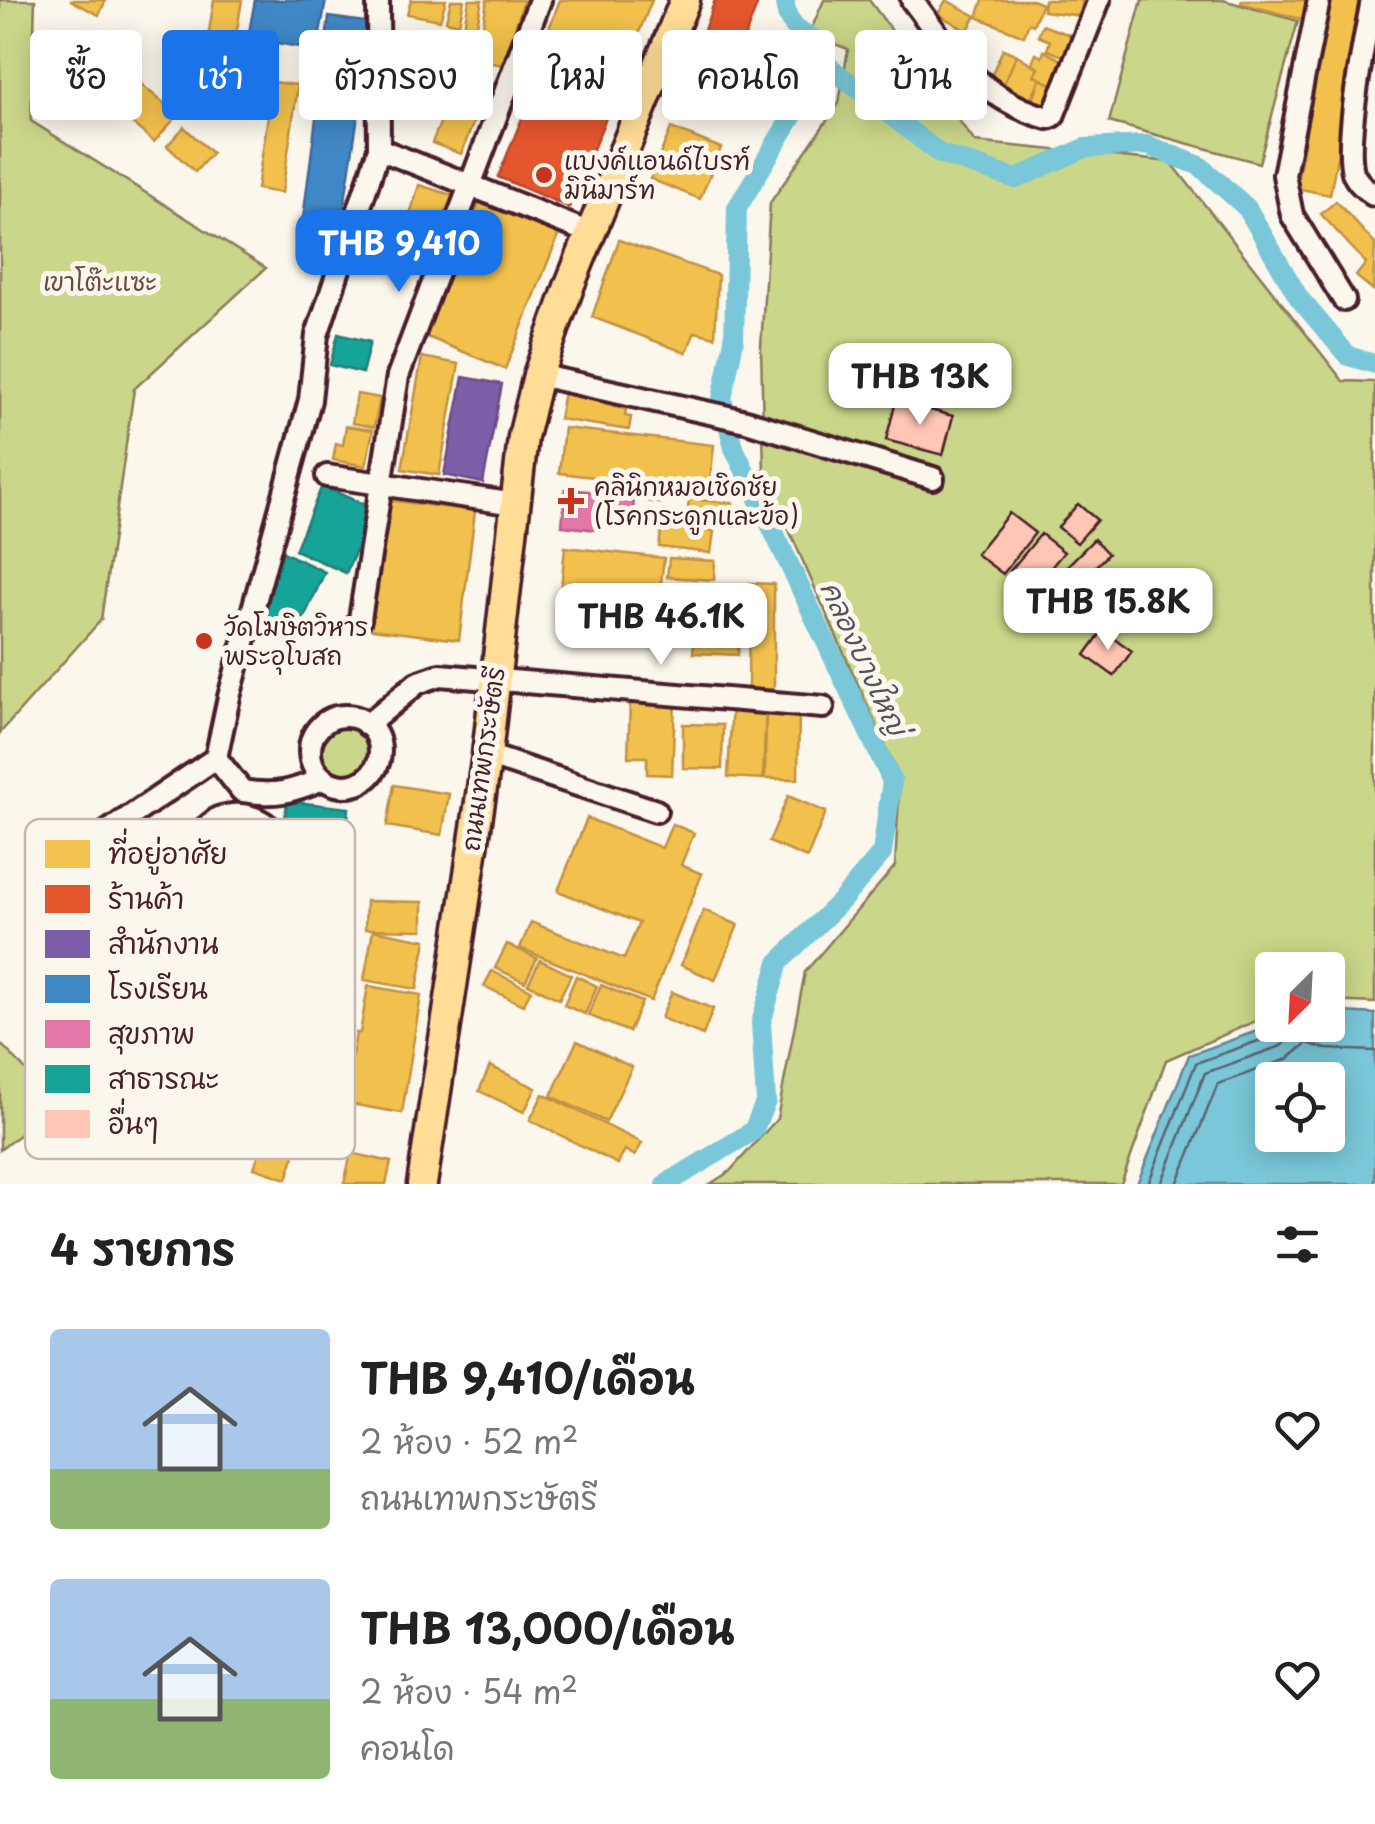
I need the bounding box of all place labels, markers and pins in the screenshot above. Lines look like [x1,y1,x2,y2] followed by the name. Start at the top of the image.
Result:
[564,141,750,208] place label: แบงค์แอนด์ไบรท์ มินิมาร์ท
[533,164,555,186] marker: แบงค์แอนด์ไบรท์ มินิมาร์ท
[285,210,513,295] pin: THB 9,410
[828,343,1012,428] pin: THB 13K
[594,467,799,535] place label: คลินิกหมอเชิดชัย (โรคกระดูกและข้อ)
[558,488,584,514] marker: คลินิกหมอเชิดชัย (โรคกระดูกและข้อ)
[994,568,1222,653] pin: THB 15.8K
[547,583,775,668] pin: THB 46.1K
[224,607,368,675] place label: วัดโฆษิตวิหาร พระอุโบสถ
[193,630,215,652] marker: วัดโฆษิตวิหาร พระอุโบสถ

